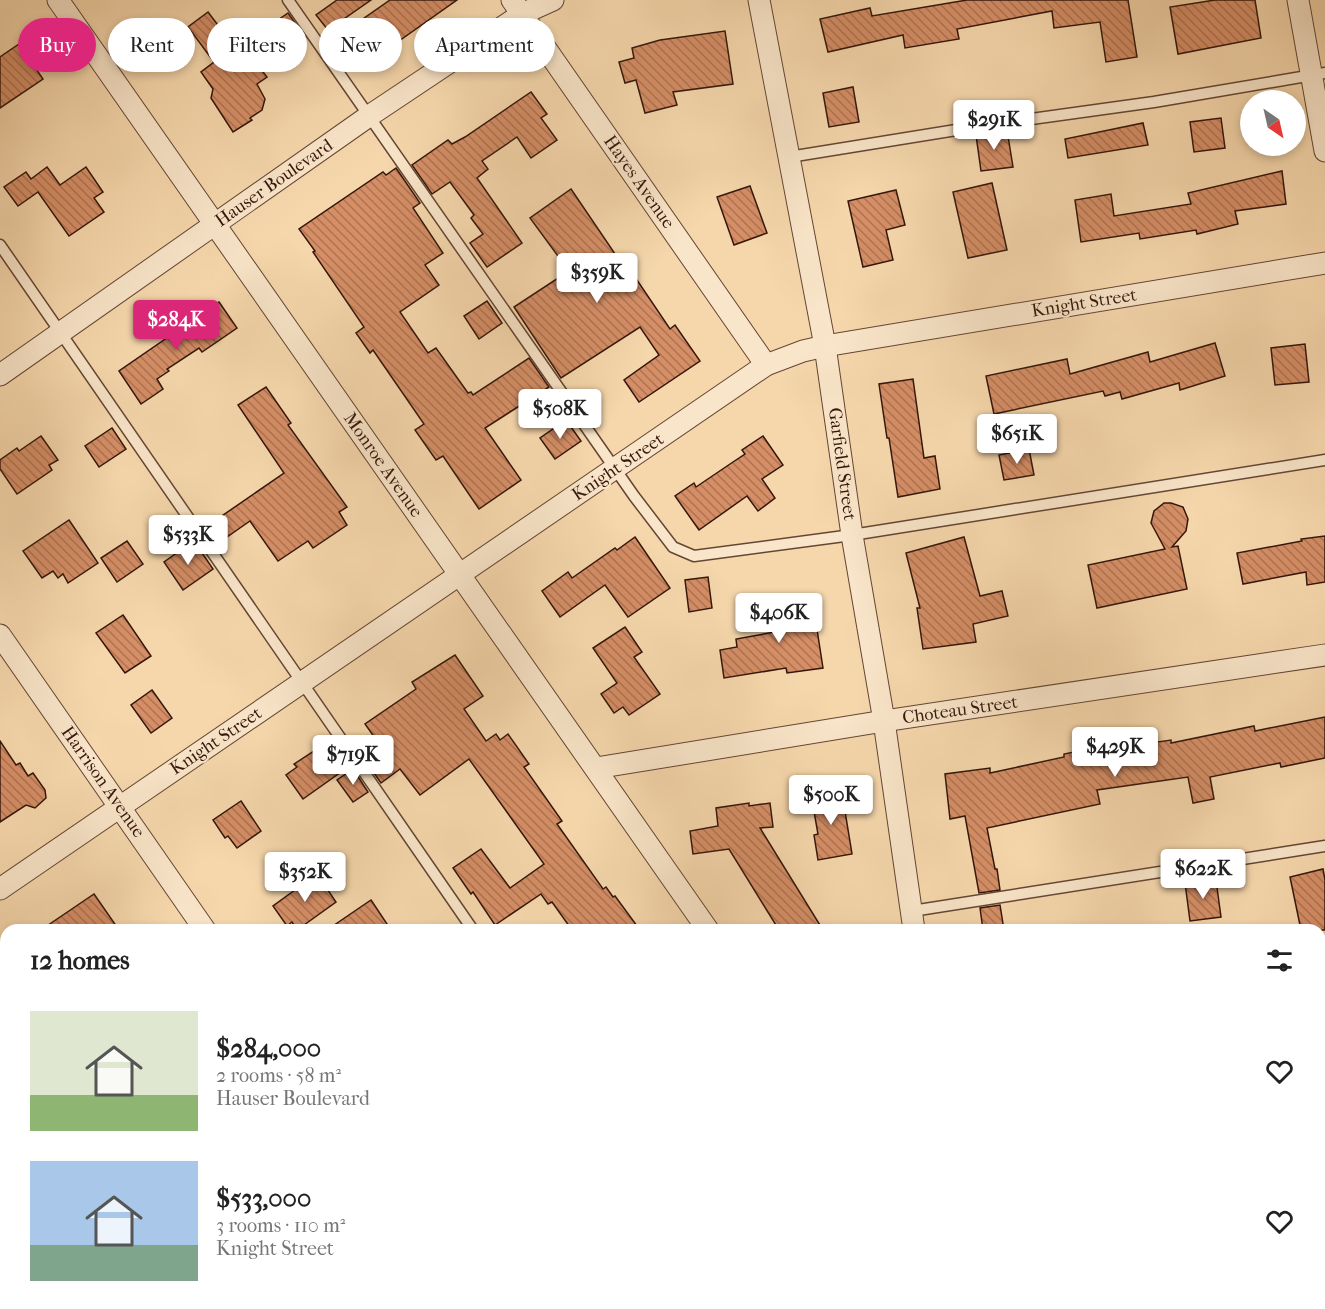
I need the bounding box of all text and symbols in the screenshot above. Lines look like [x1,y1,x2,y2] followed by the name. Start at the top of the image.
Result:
[18,18,96,72] chip: Buy
[108,18,195,72] chip: Rent
[207,18,307,72] chip: Filters
[319,18,402,72] chip: New
[414,18,555,72] chip: Apartment
[1240,90,1306,156] north arrow
[1240,90,1306,156] map controls
[952,100,1036,151] pin: $291K
[967,108,1021,131] text: $291K
[599,131,679,233] street label: Hayes Avenue
[211,135,337,231] street label: Hauser Boulevard
[555,253,639,304] pin: $359K
[571,261,623,284] text: $359K
[1030,284,1139,322] street label: Knight Street
[134,300,218,351] pin: $284K
[147,308,205,331] text: $284K
[518,389,602,440] pin: $508K
[532,397,588,420] text: $508K
[824,406,860,522] street label: Garfield Street
[339,409,427,522] street label: Monroe Avenue
[975,414,1059,465] pin: $651K
[991,422,1043,445] text: $651K
[568,428,668,505] street label: Knight Street
[146,515,230,566] pin: $533K
[163,523,213,546] text: $533K
[737,593,821,644] pin: $406K
[749,601,809,624] text: $406K
[901,691,1020,728] street label: Choteau Street
[166,702,266,779] street label: Knight Street
[57,722,149,842] street label: Harrison Avenue
[1073,727,1157,778] pin: $429K
[311,735,395,786] pin: $719K
[1086,735,1144,758] text: $429K
[327,743,379,766] text: $719K
[789,775,873,826] pin: $500K
[803,783,859,806] text: $500K
[1161,849,1245,900] pin: $622K
[263,852,347,903] pin: $352K
[1175,857,1231,880] text: $622K
[279,860,331,883] text: $352K
[1263,944,1296,977] icon: filters
[30,945,130,976] text: 12 homes
[216,1033,321,1064] text: $284,000
[78,1035,150,1107] icon: home
[1263,1055,1296,1088] icon: heart
[216,1064,341,1087] text: 2 rooms · 58 m²
[216,1087,370,1110] text: Hauser Boulevard
[216,1183,311,1214] text: $533,000
[78,1185,150,1257] icon: home
[1263,1205,1296,1238] icon: heart
[216,1214,345,1237] text: 3 rooms · 110 m²
[216,1237,334,1260] text: Knight Street

